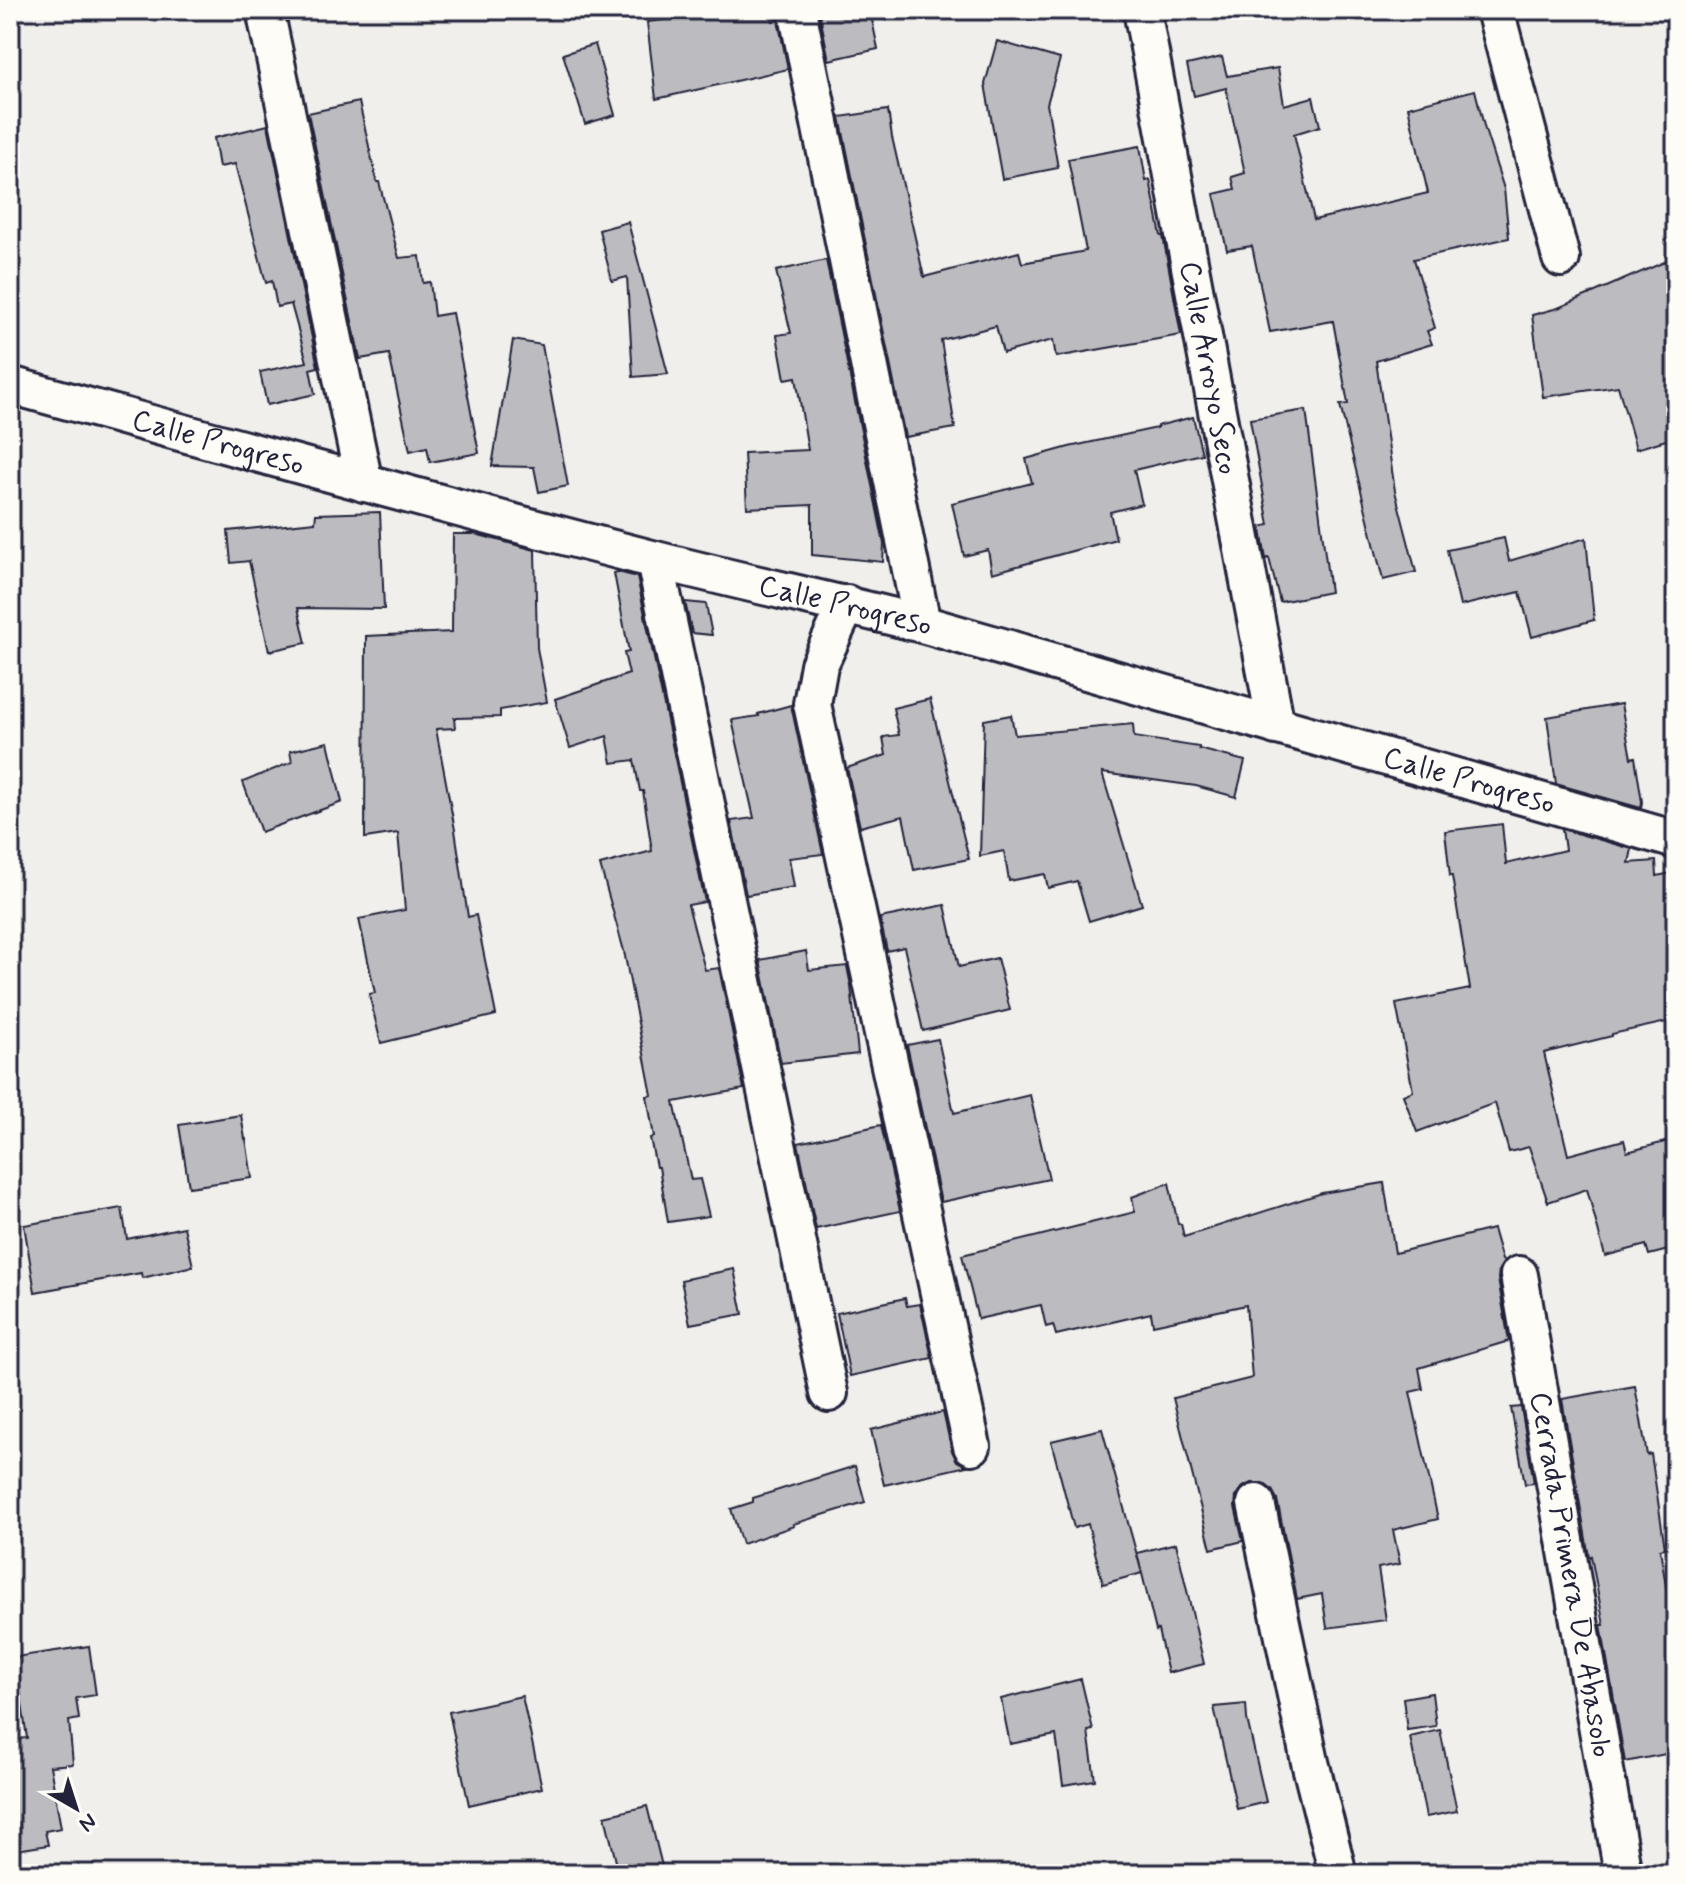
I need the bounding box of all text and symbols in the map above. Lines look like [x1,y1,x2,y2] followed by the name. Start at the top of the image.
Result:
[1170,258,1248,478] street label: Calle Arroyo Seco
[128,400,309,485] street label: Calle Progreso
[755,566,937,645] street label: Calle Progreso
[1379,738,1560,824] street label: Calle Progreso
[1520,1389,1622,1760] street label: Cerrada Primera De Abasolo
[36,1768,116,1848] north arrow
[73,1806,102,1837] text: N

